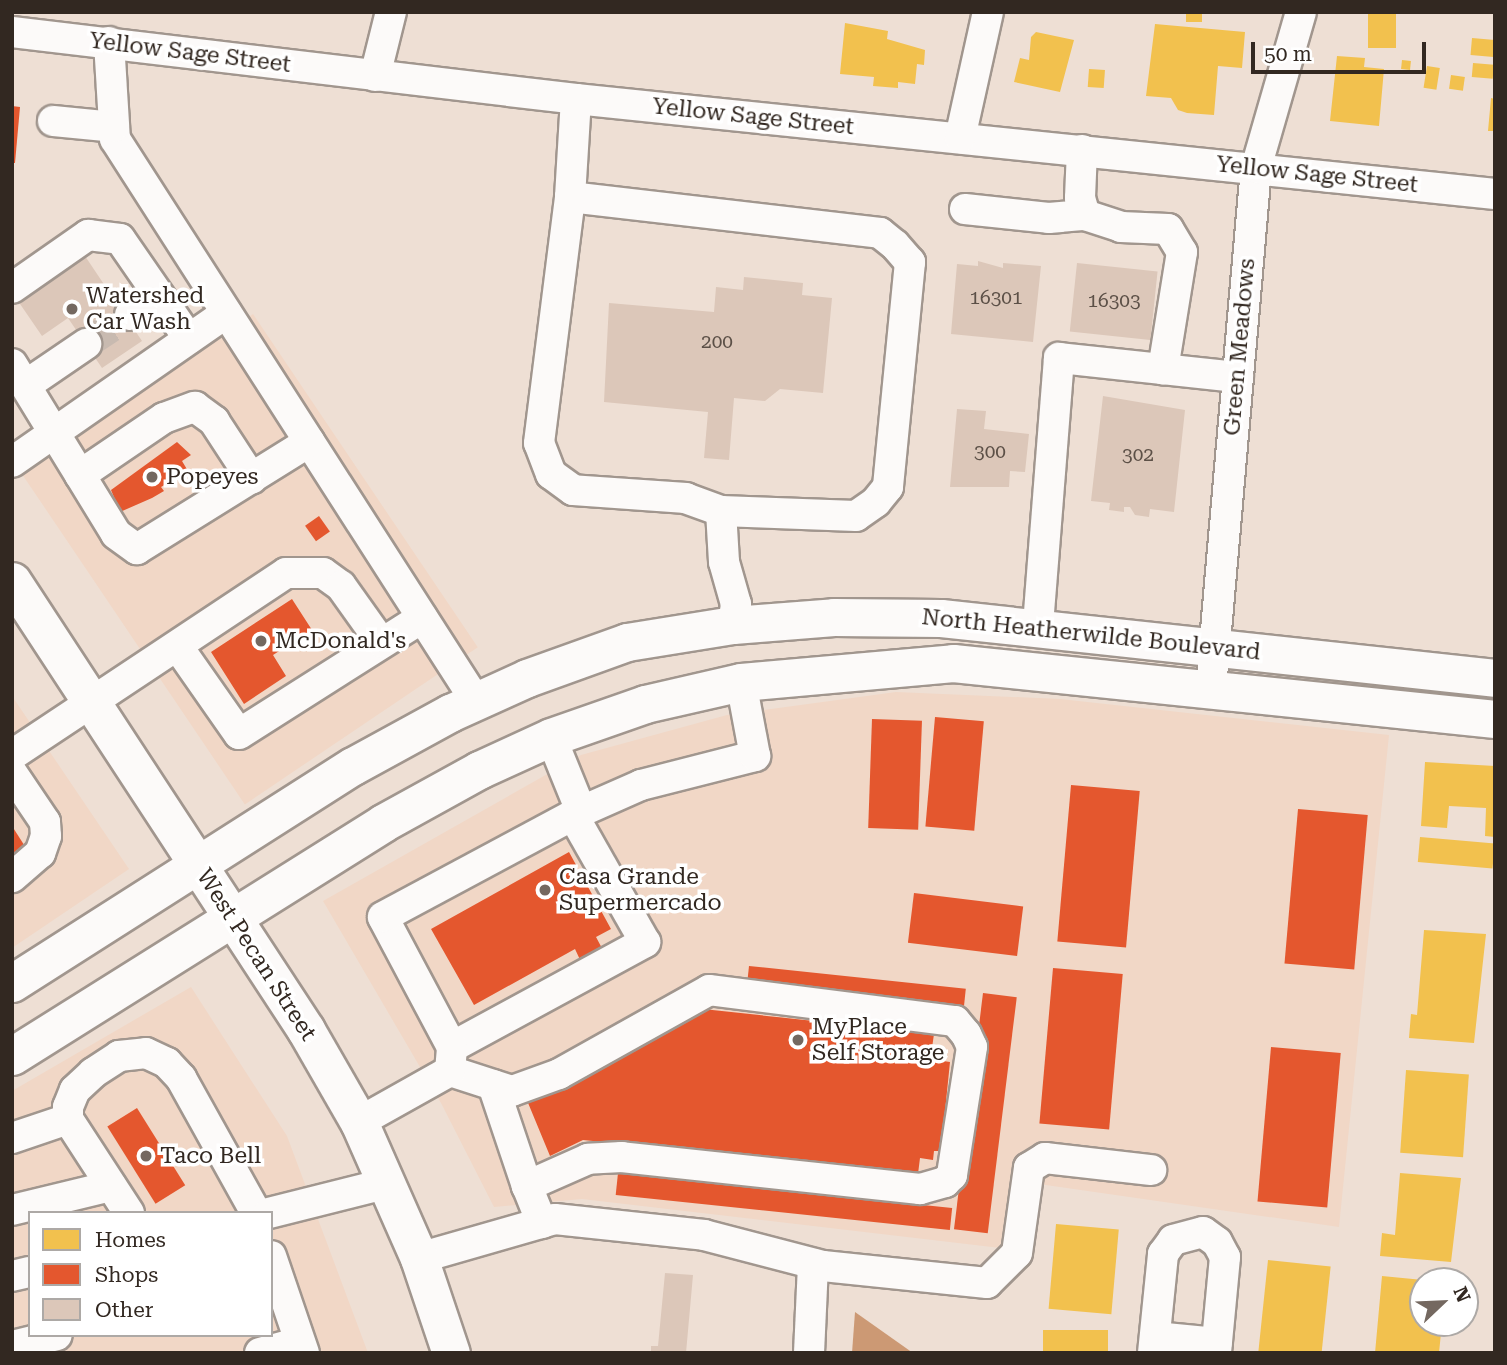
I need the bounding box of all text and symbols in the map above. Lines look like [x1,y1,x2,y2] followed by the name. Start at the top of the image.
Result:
[88,27,292,79] street label: Yellow Sage Street
[1255,28,1430,72] scale bar
[1264,42,1312,66] text: 50 m
[651,93,855,141] street label: Yellow Sage Street
[1215,151,1419,199] street label: Yellow Sage Street
[1218,257,1262,437] street label: Green Meadows
[86,282,204,336] place label: Watershed Car Wash
[969,287,1023,309] house number: 16301
[1087,290,1141,312] house number: 16303
[64,301,80,317] marker: Watershed Car Wash
[701,331,733,353] house number: 200
[974,441,1006,463] house number: 300
[1122,444,1154,466] house number: 302
[166,463,259,491] place label: Popeyes
[144,469,160,485] marker: Popeyes
[920,603,1262,667] street label: North Heatherwilde Boulevard
[275,627,406,655] place label: McDonald's
[253,633,269,649] marker: McDonald's
[559,863,722,917] place label: Casa Grande Supermercado
[190,864,322,1046] street label: West Pecan Street
[537,882,553,898] marker: Casa Grande Supermercado
[812,1013,944,1067] place label: MyPlace Self Storage
[790,1032,806,1048] marker: MyPlace Self Storage
[160,1142,261,1170] place label: Taco Bell
[138,1148,154,1164] marker: Taco Bell
[28,1211,273,1337] legend
[95,1228,166,1252] text: Homes
[95,1263,158,1287] text: Shops
[1409,1267,1479,1337] north arrow
[1449,1283,1475,1306] text: N
[95,1298,153,1322] text: Other

